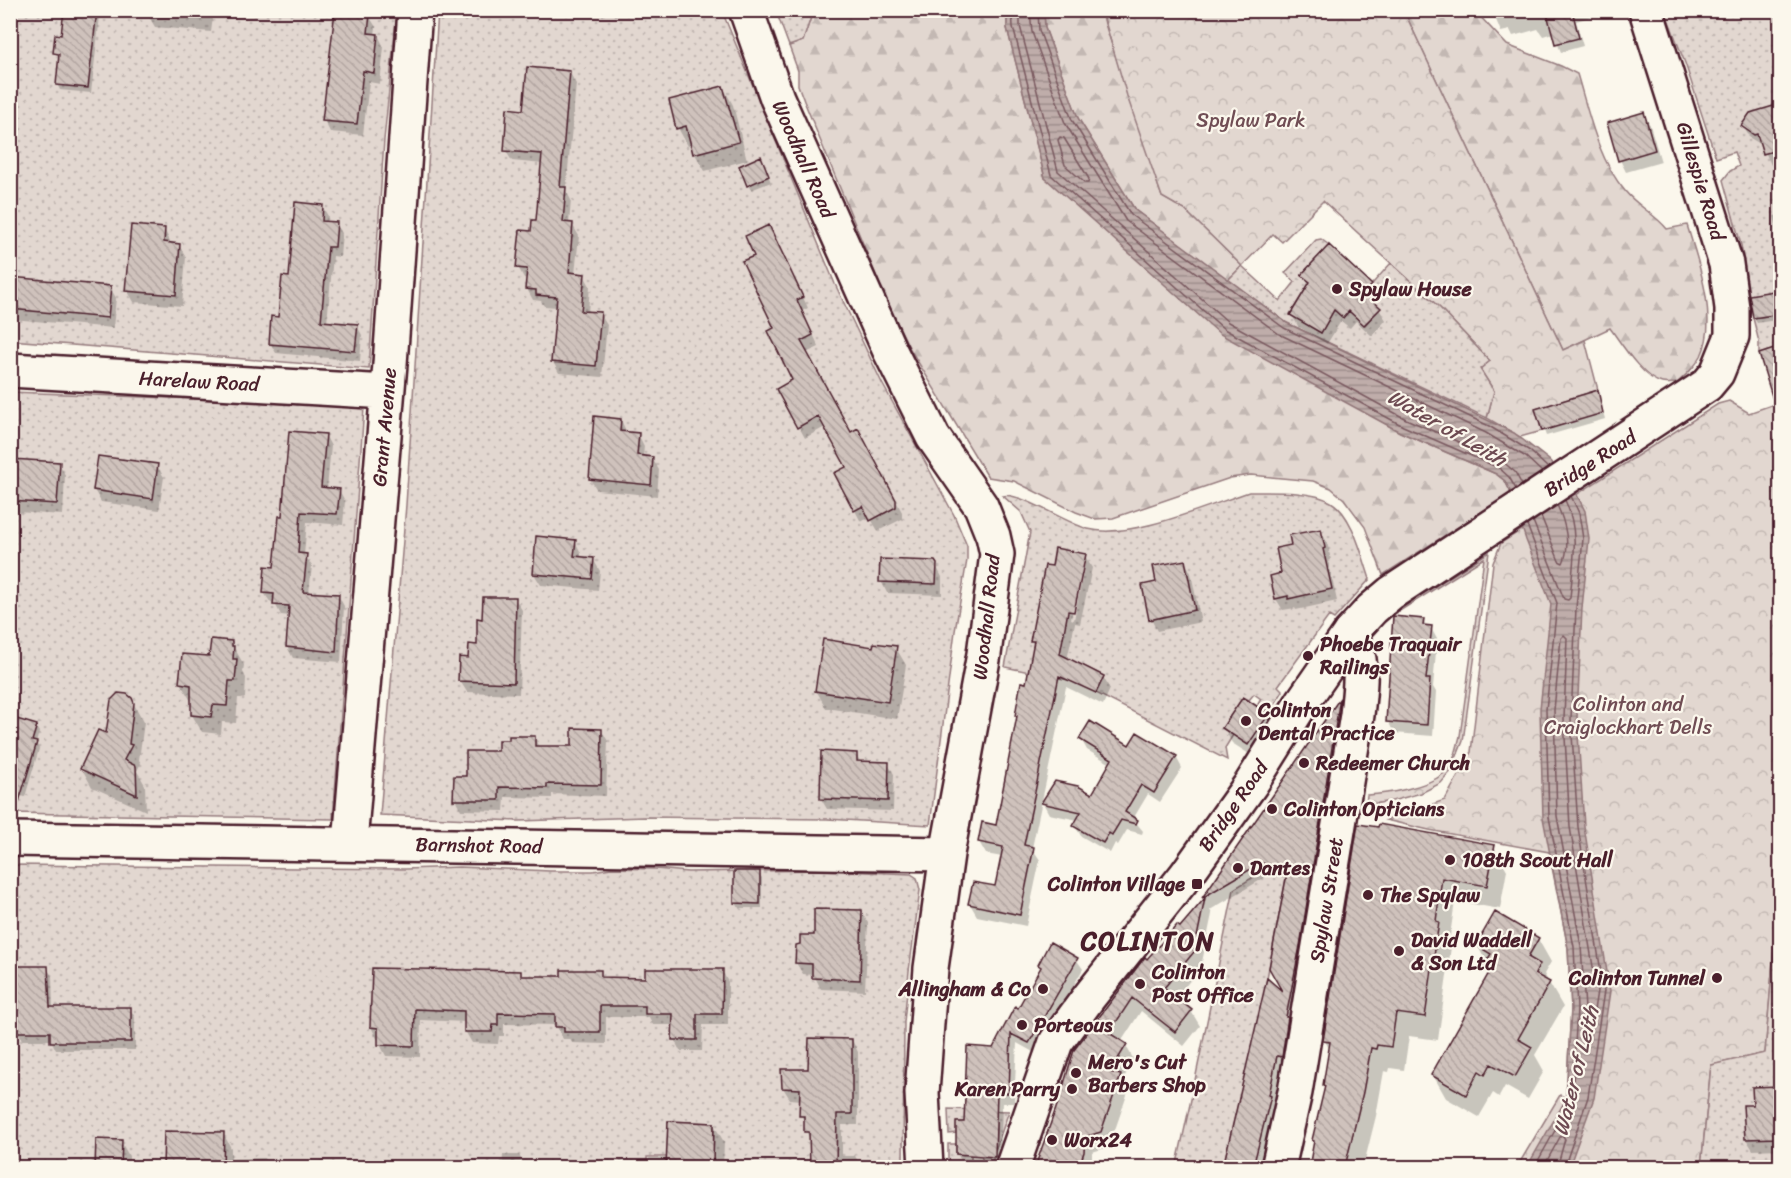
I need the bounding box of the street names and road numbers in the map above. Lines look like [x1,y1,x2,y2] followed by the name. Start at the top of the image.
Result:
[762,94,846,225] street label: Woodhall Road
[1666,118,1736,246] street label: Gillespie Road
[138,361,261,402] street label: Harelaw Road
[362,366,407,488] street label: Grant Avenue
[1537,419,1645,507] street label: Bridge Road
[962,551,1011,682] street label: Woodhall Road
[1189,752,1279,859] street label: Bridge Road
[415,827,544,864] street label: Barnshot Road
[1299,835,1354,965] street label: Spylaw Street

